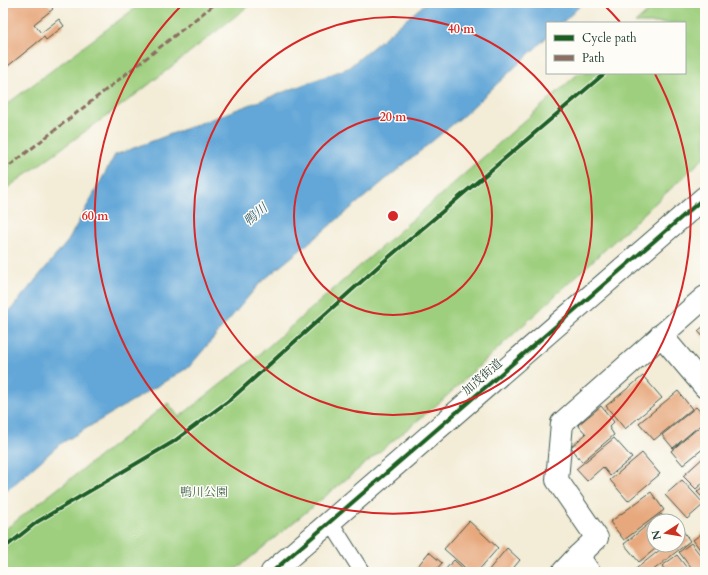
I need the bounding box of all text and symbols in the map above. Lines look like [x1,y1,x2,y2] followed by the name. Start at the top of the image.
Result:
[448,21,475,37] text: 40 m
[546,22,686,74] legend
[582,30,637,46] text: Cycle path
[582,50,605,66] text: Path
[380,109,407,125] text: 20 m
[240,198,273,230] water label: 鴨川
[82,208,109,224] text: 60 m
[386,209,400,223] centre of rings
[459,355,505,399] street label: 加茂街道
[180,484,228,500] park label: 鴨川公園
[646,513,686,553] north arrow
[648,528,665,541] text: N

